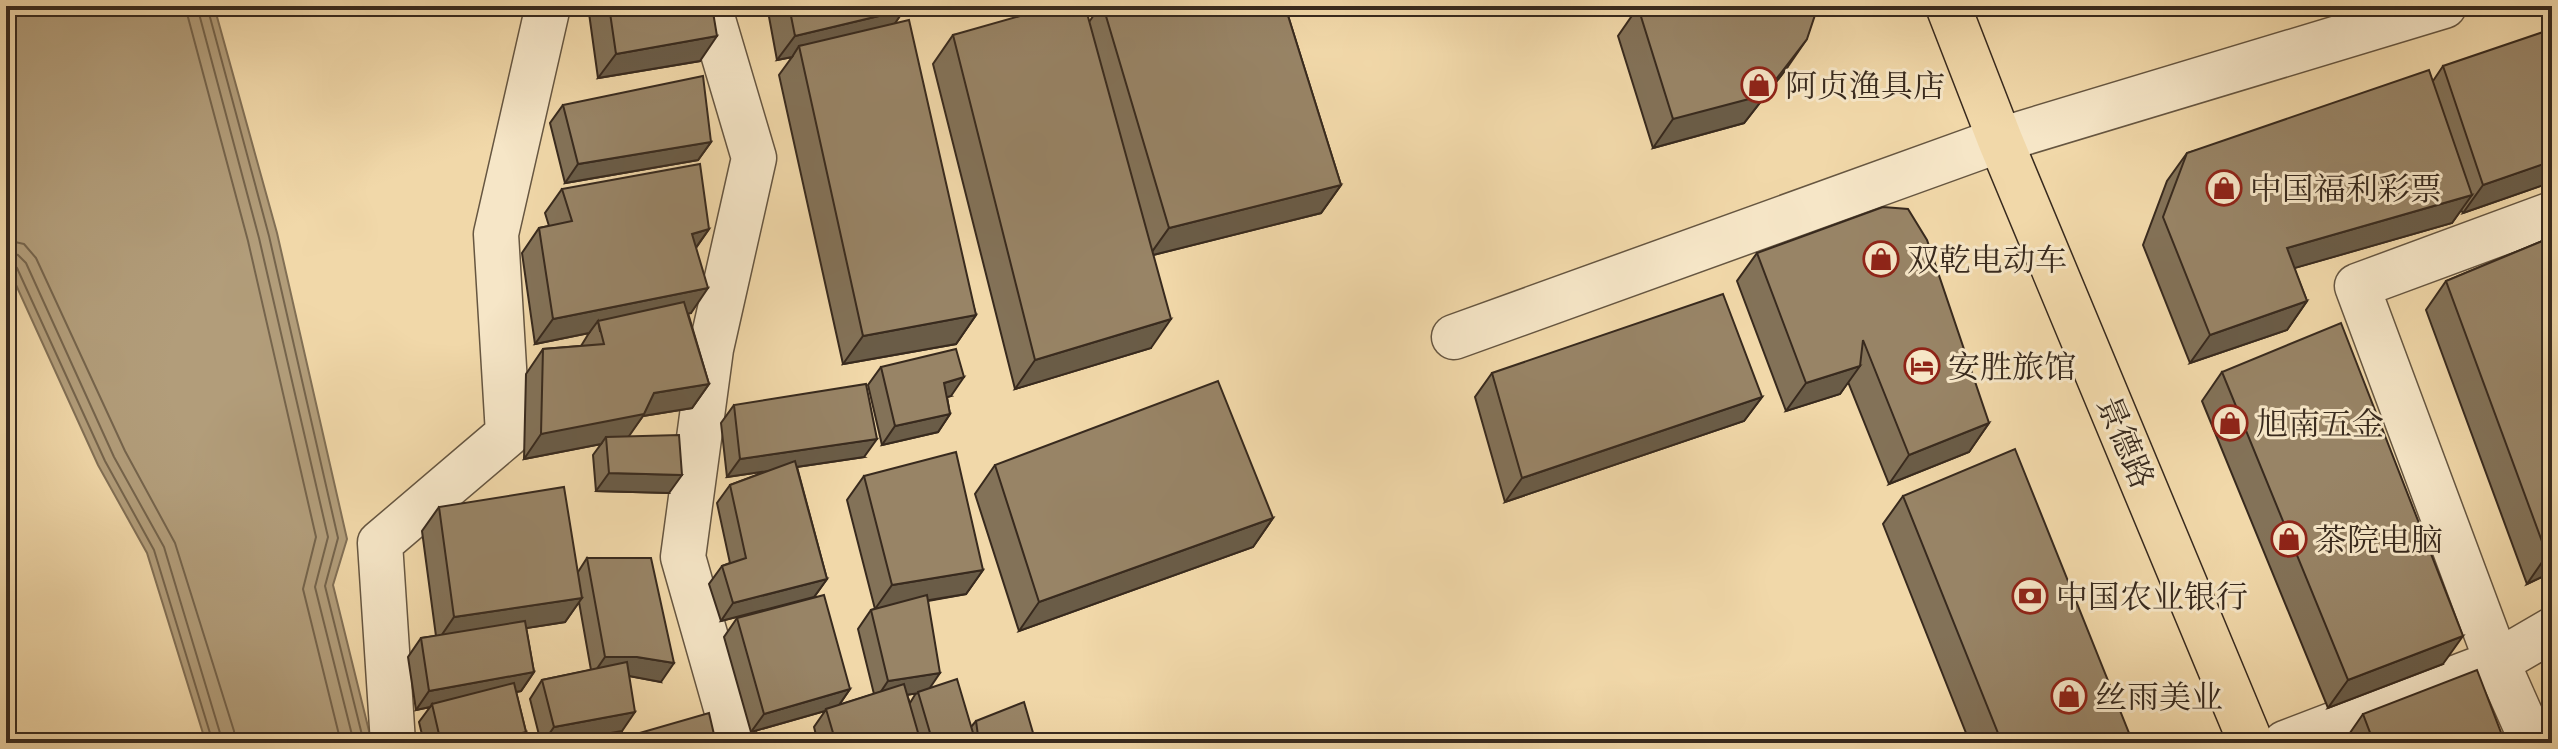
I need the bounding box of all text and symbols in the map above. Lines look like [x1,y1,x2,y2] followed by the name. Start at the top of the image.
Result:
[1785,62,1945,109] place label: 阿贞渔具店
[1740,66,1778,104] shop icon: 阿贞渔具店
[2250,165,2442,212] place label: 中国福利彩票
[2205,169,2243,207] shop icon: 中国福利彩票
[1907,236,2067,283] place label: 双乾电动车
[1862,240,1900,278] shop icon: 双乾电动车
[1948,343,2076,390] place label: 安胜旅馆
[1903,347,1941,385] hotel icon: 安胜旅馆
[2086,389,2166,495] street label: 景德路
[2256,400,2384,447] place label: 旭南五金
[2211,404,2249,442] shop icon: 旭南五金
[2315,516,2443,563] place label: 茶院电脑
[2270,520,2308,558] shop icon: 茶院电脑
[2056,573,2248,620] place label: 中国农业银行
[2011,577,2049,615] bank icon: 中国农业银行
[2095,673,2223,720] place label: 丝雨美业
[2050,677,2088,715] shop icon: 丝雨美业

